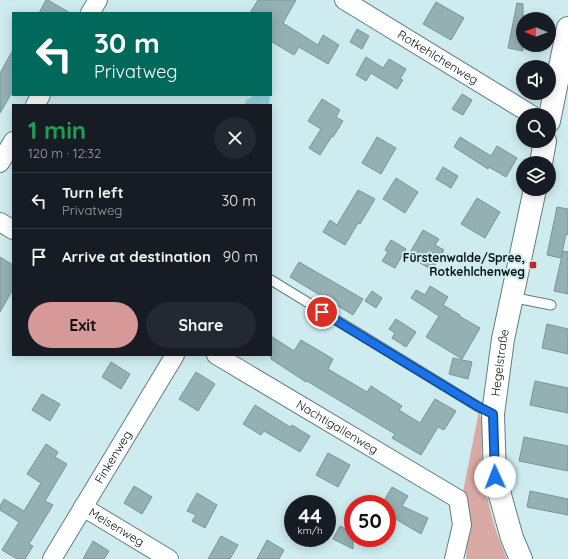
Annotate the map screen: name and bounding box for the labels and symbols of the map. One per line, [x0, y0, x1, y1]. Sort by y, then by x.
north arrow [516, 12, 556, 52]
street label: Rotkehlchenweg [395, 27, 481, 87]
place label: Fürstenwalde/Spree, Rotkehlchenweg [403, 250, 525, 279]
marker: Fürstenwalde/Spree, Rotkehlchenweg [528, 260, 538, 270]
pin [305, 295, 339, 329]
street label: Hegelstraße [487, 327, 512, 397]
street label: Nachtigallenweg [294, 396, 381, 457]
street label: Finkenweg [91, 428, 135, 486]
position arrow [474, 456, 516, 498]
speed limit sign: 50 [344, 495, 396, 547]
street label: Meisenweg [86, 504, 147, 549]

